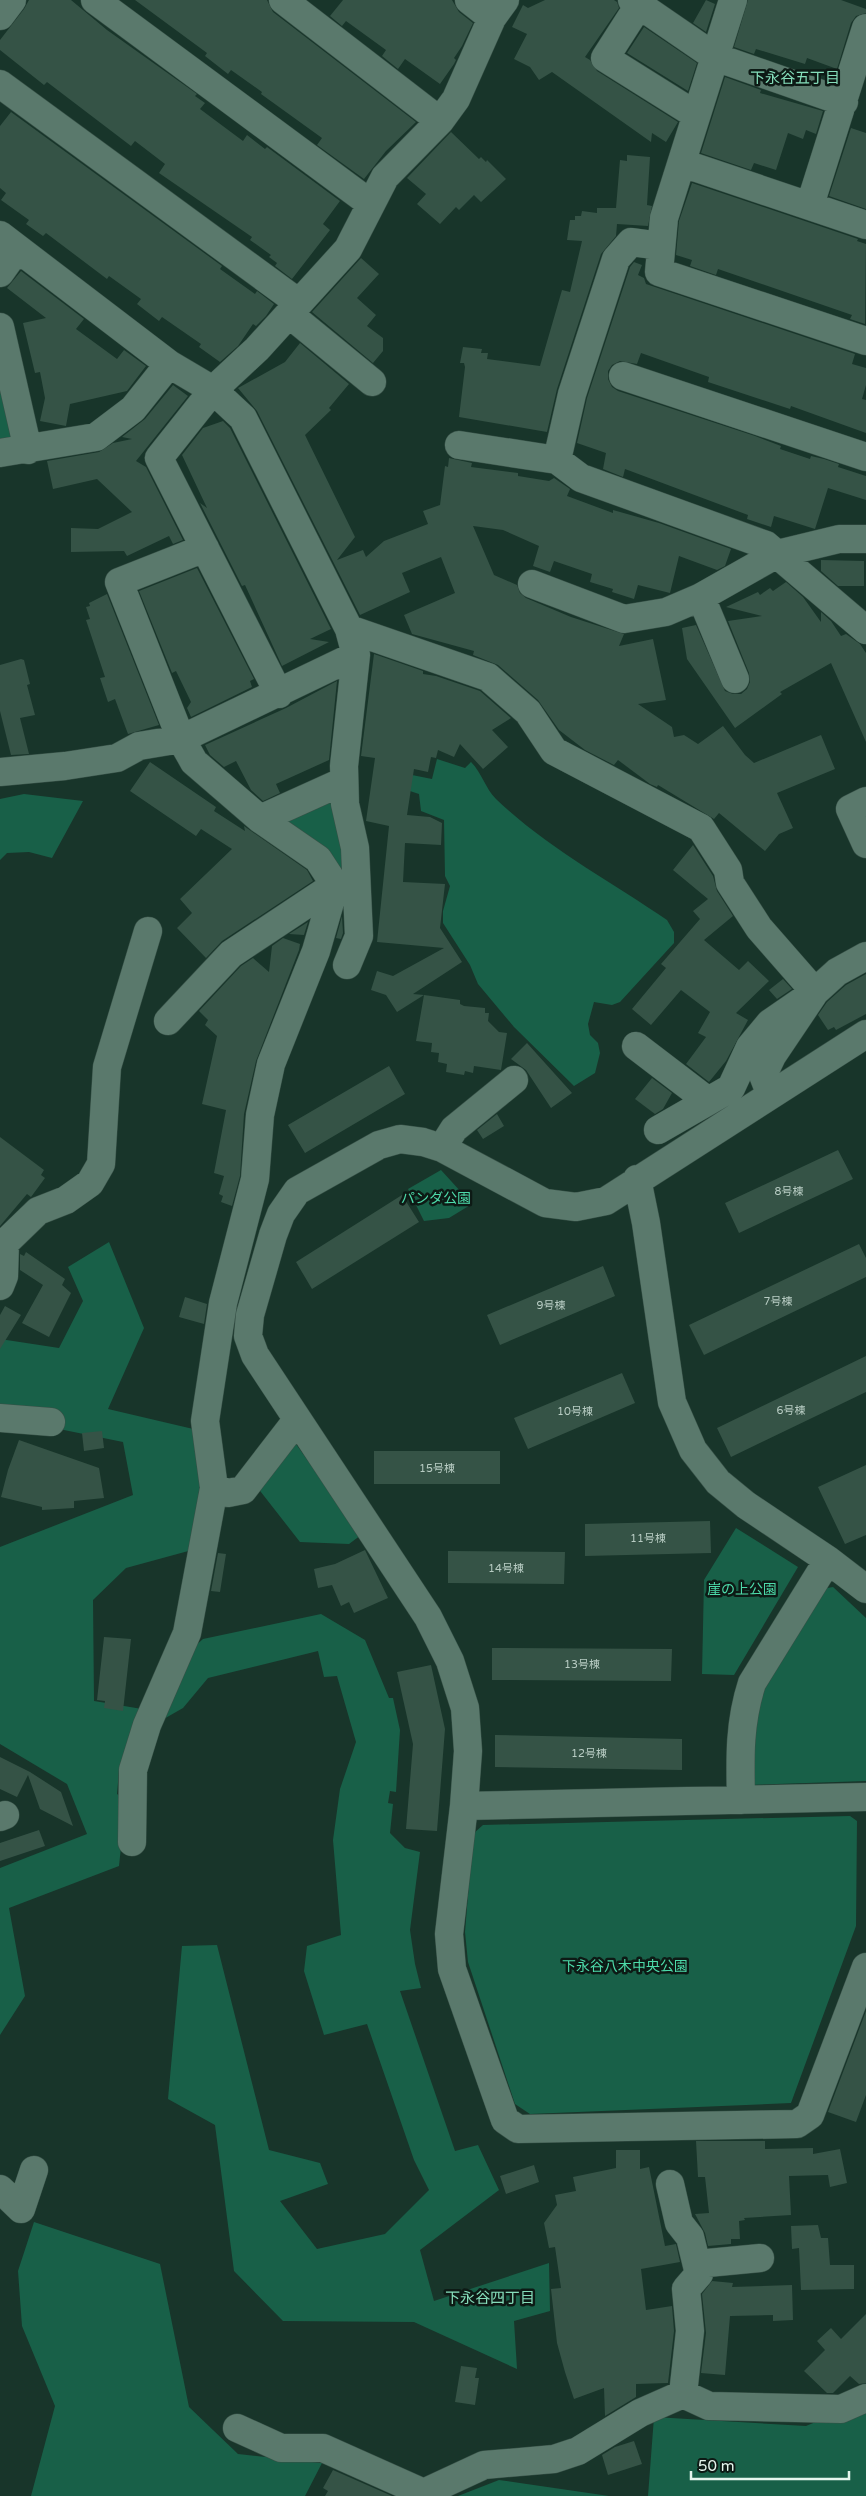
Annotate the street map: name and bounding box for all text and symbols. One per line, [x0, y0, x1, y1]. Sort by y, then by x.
district label: 下永谷五丁目 [750, 69, 840, 87]
house number: 8号棟 [775, 1185, 803, 1198]
park label: パンダ公園 [401, 1190, 471, 1207]
house number: 7号棟 [764, 1295, 792, 1308]
house number: 9号棟 [537, 1299, 565, 1312]
house number: 6号棟 [777, 1404, 805, 1417]
house number: 10号棟 [557, 1405, 593, 1418]
house number: 15号棟 [419, 1462, 455, 1475]
house number: 11号棟 [630, 1532, 666, 1545]
house number: 14号棟 [488, 1562, 524, 1575]
park label: 崖の上公園 [707, 1581, 777, 1598]
house number: 13号棟 [564, 1658, 600, 1671]
house number: 12号棟 [571, 1747, 607, 1760]
park label: 下永谷八木中央公園 [562, 1958, 688, 1975]
district label: 下永谷四丁目 [445, 2289, 535, 2307]
scale bar [691, 2448, 848, 2480]
text: 50 m [698, 2457, 735, 2475]

